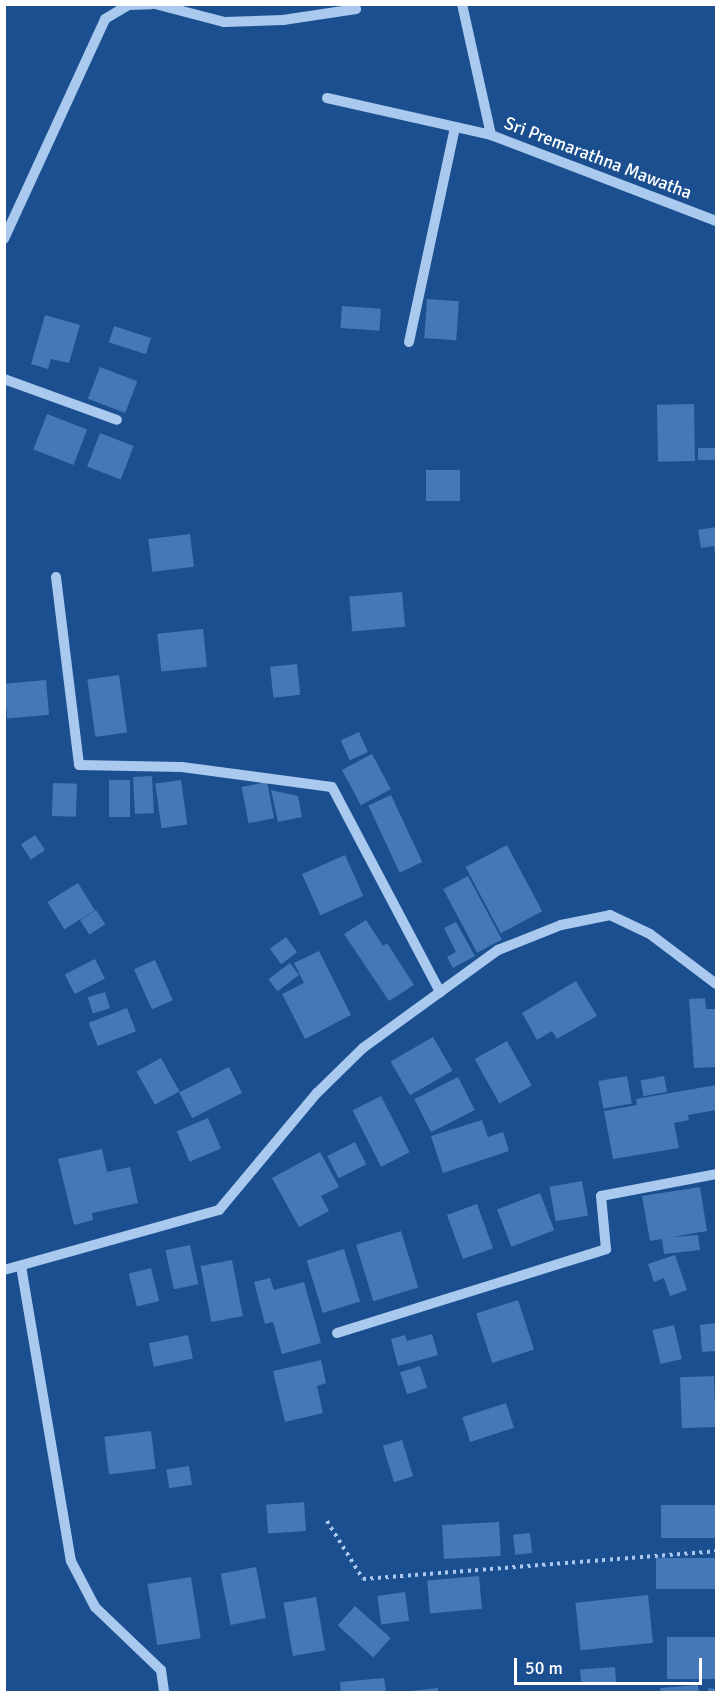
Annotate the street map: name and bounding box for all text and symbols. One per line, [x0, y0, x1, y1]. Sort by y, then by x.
street label: Sri Premarathna Mawatha [501, 112, 695, 204]
scale bar [517, 1646, 704, 1684]
text: 50 m [525, 1657, 563, 1679]

